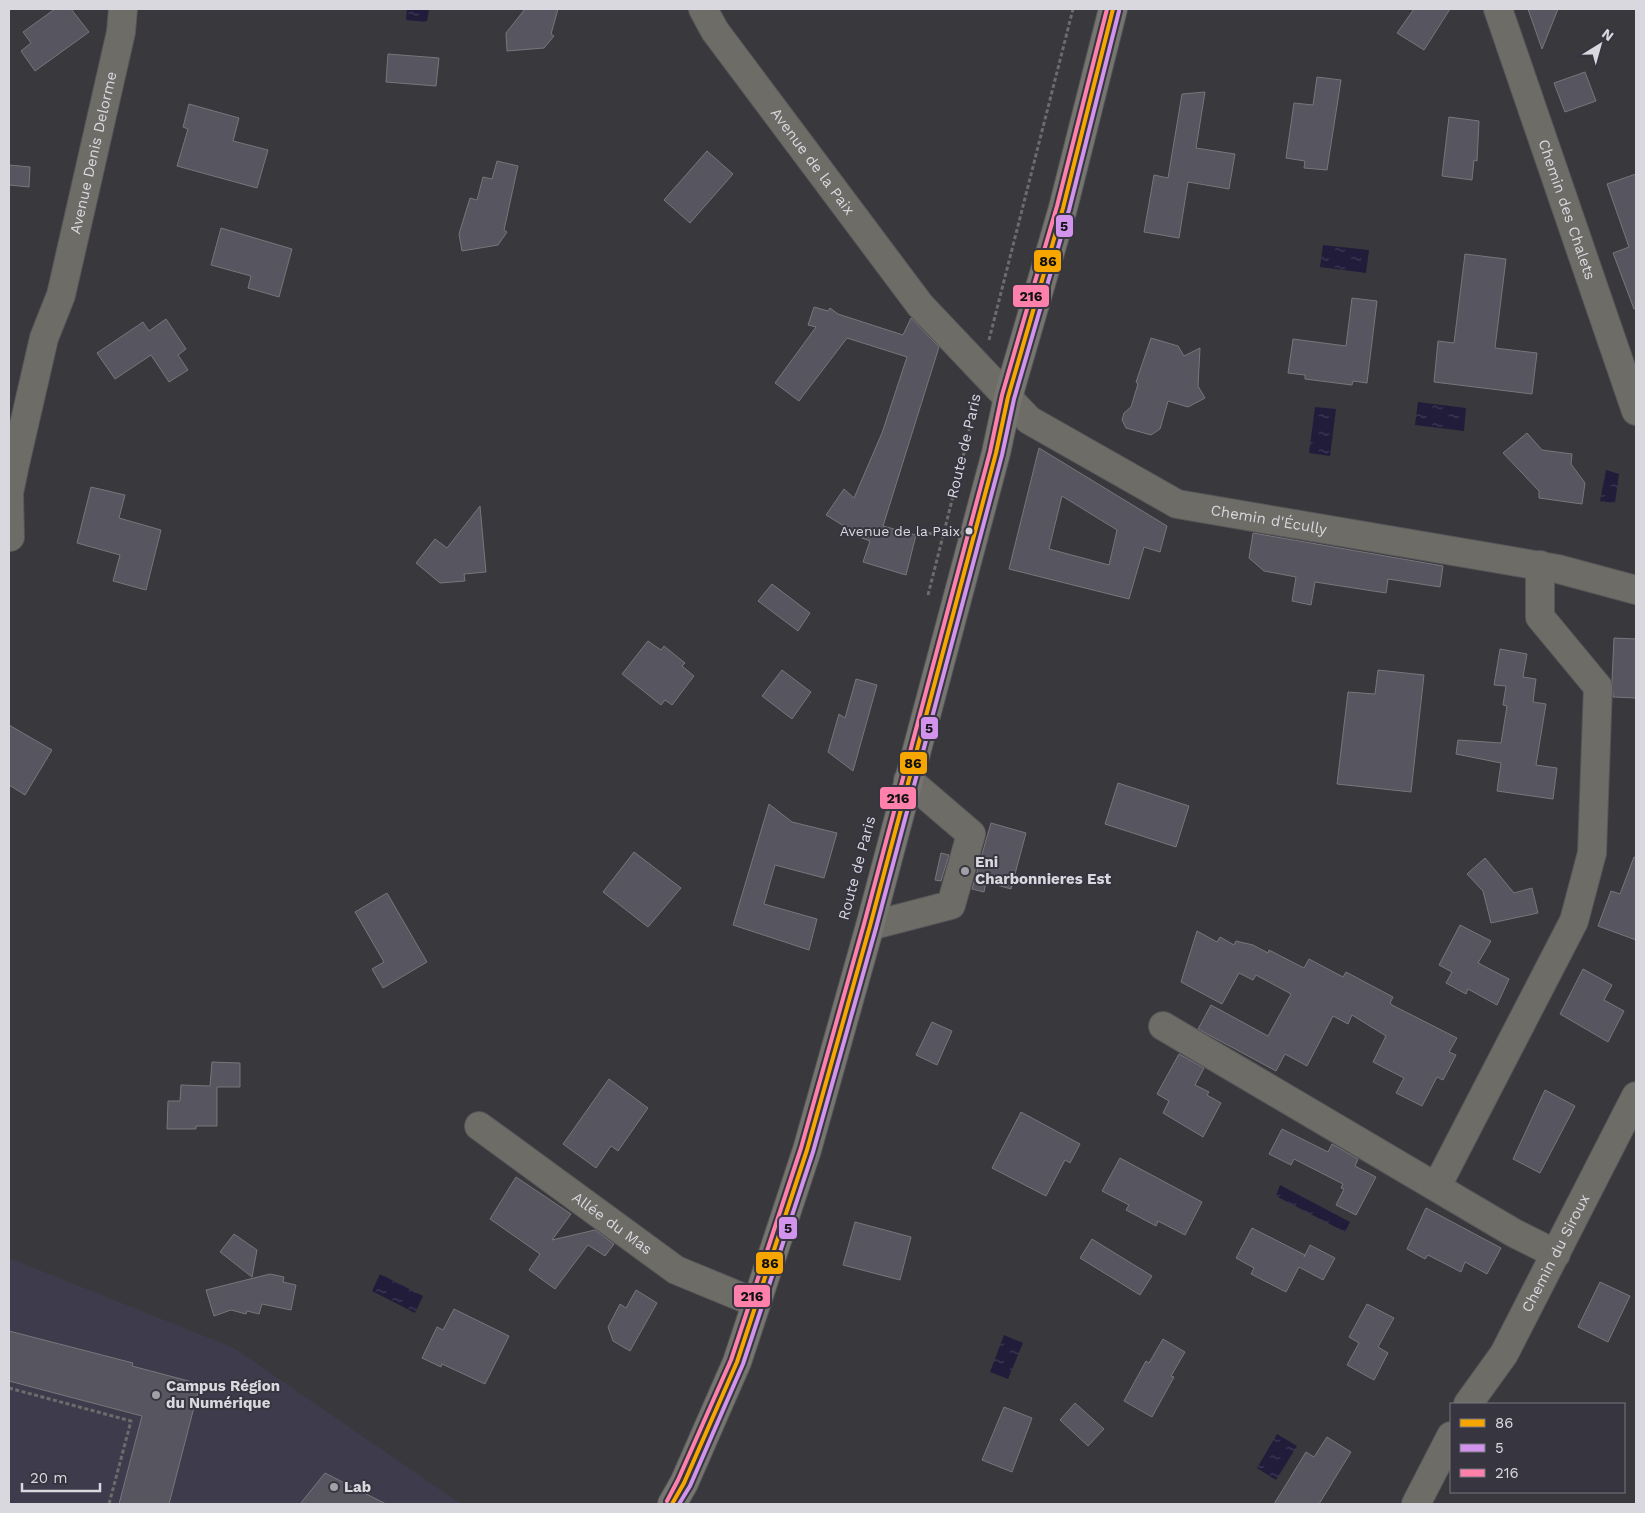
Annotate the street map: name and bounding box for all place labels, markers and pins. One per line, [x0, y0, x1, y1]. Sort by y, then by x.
place label: Avenue de la Paix [840, 523, 960, 539]
marker: Avenue de la Paix [964, 526, 974, 536]
place label: Eni Charbonnieres Est [975, 853, 1111, 888]
marker: Eni Charbonnieres Est [959, 865, 971, 877]
place label: Campus Région du Numérique [166, 1377, 280, 1412]
marker: Campus Région du Numérique [150, 1389, 162, 1401]
place label: Lab [344, 1478, 371, 1496]
marker: Lab [328, 1481, 340, 1493]

